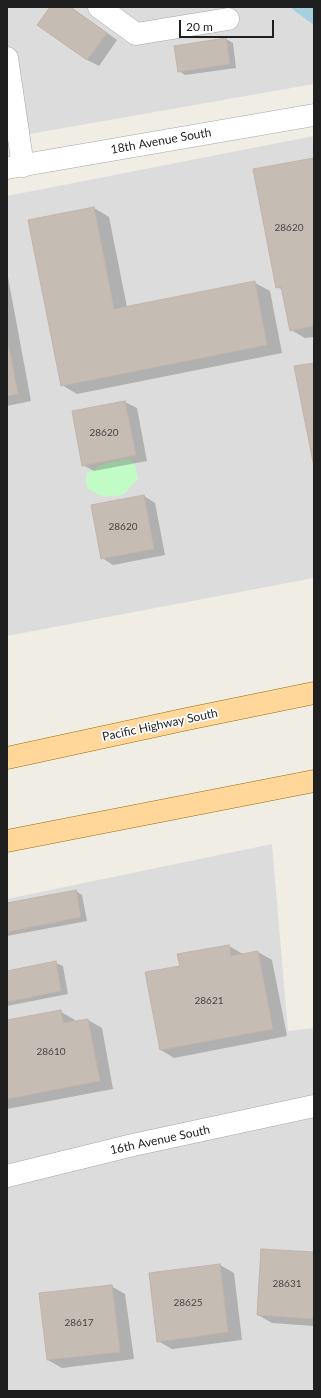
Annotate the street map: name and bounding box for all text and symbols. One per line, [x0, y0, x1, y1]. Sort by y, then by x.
scale bar [181, 12, 276, 38]
text: 20 m [186, 19, 213, 34]
street label: 18th Avenue South [110, 125, 212, 157]
house number: 28620 [275, 222, 303, 234]
house number: 28620 [90, 427, 118, 439]
house number: 28620 [109, 521, 137, 533]
street label: Pacific Highway South [101, 706, 219, 744]
house number: 28621 [195, 995, 223, 1007]
house number: 28610 [37, 1046, 65, 1058]
street label: 16th Avenue South [109, 1122, 211, 1158]
house number: 28631 [273, 1278, 301, 1290]
house number: 28625 [174, 1297, 202, 1309]
house number: 28617 [65, 1317, 93, 1329]

